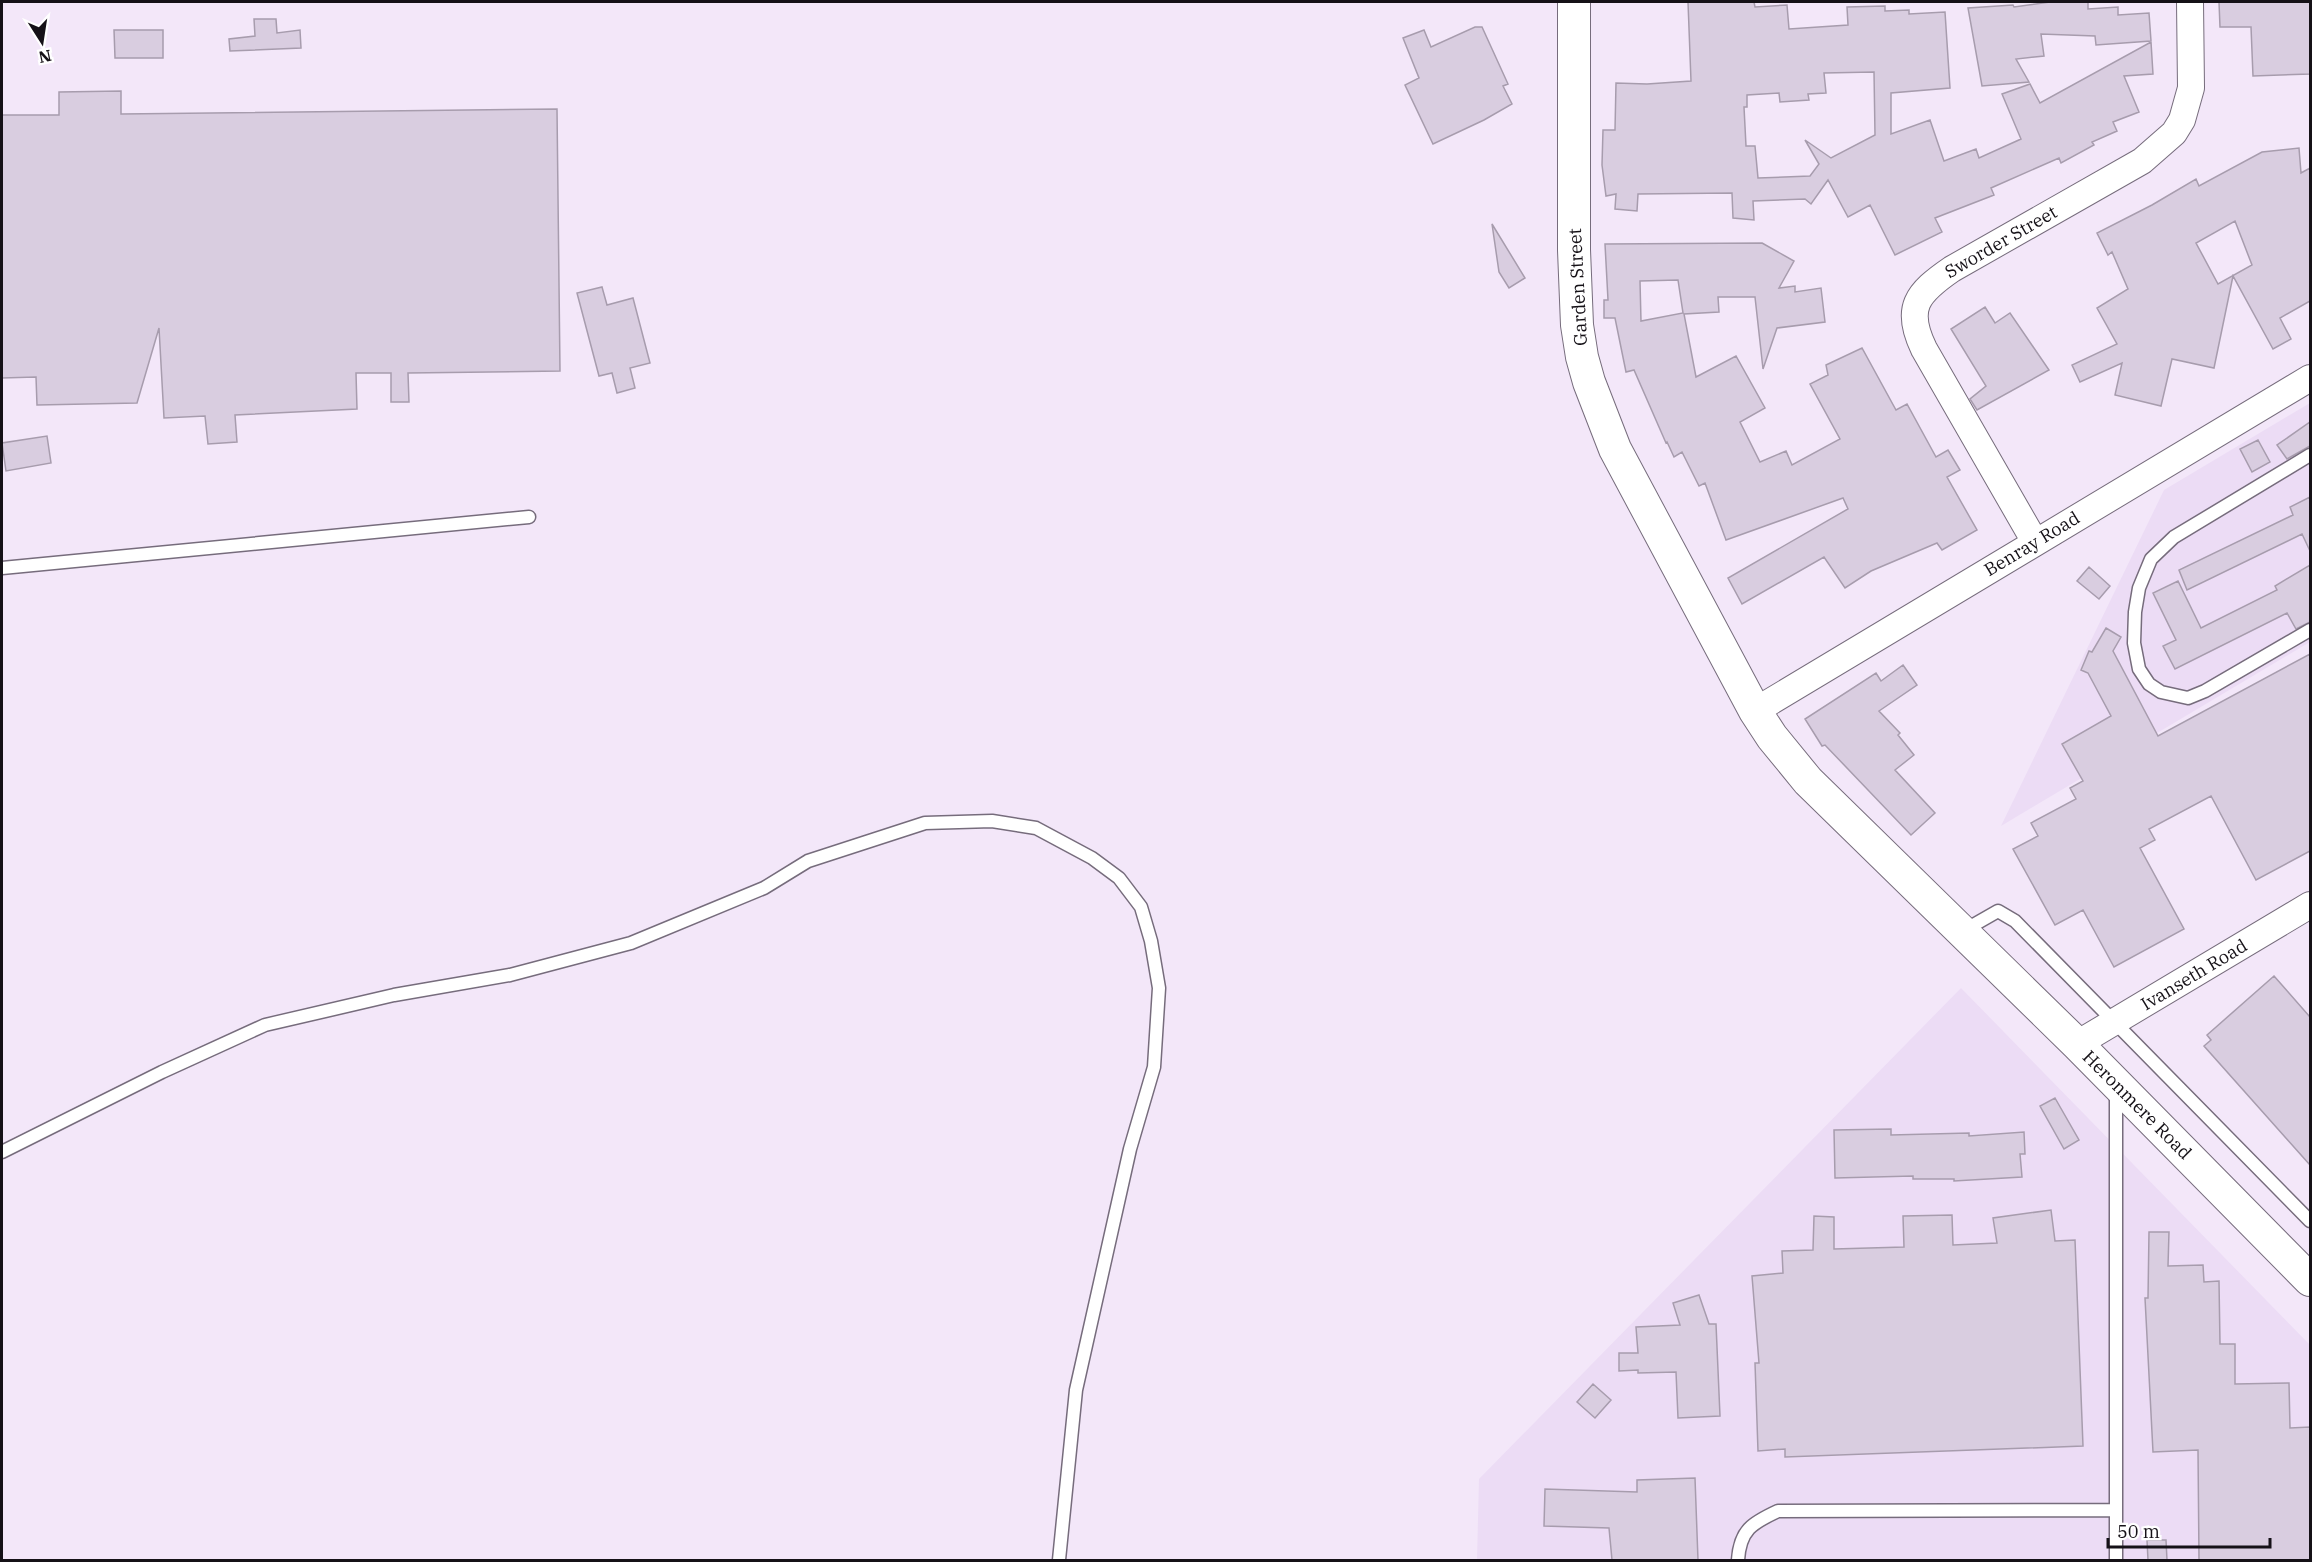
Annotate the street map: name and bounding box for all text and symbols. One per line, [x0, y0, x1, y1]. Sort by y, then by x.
north arrow [12, 12, 72, 72]
text: N [37, 46, 53, 68]
street label: Sworder Street [1940, 200, 2061, 283]
street label: Garden Street [1563, 228, 1592, 346]
street label: Benray Road [1980, 506, 2084, 581]
street label: Ivanseth Road [2136, 934, 2251, 1015]
street label: Heronmere Road [2078, 1045, 2197, 1164]
scale bar [2108, 1511, 2270, 1549]
text: 50 m [2117, 1520, 2160, 1543]

